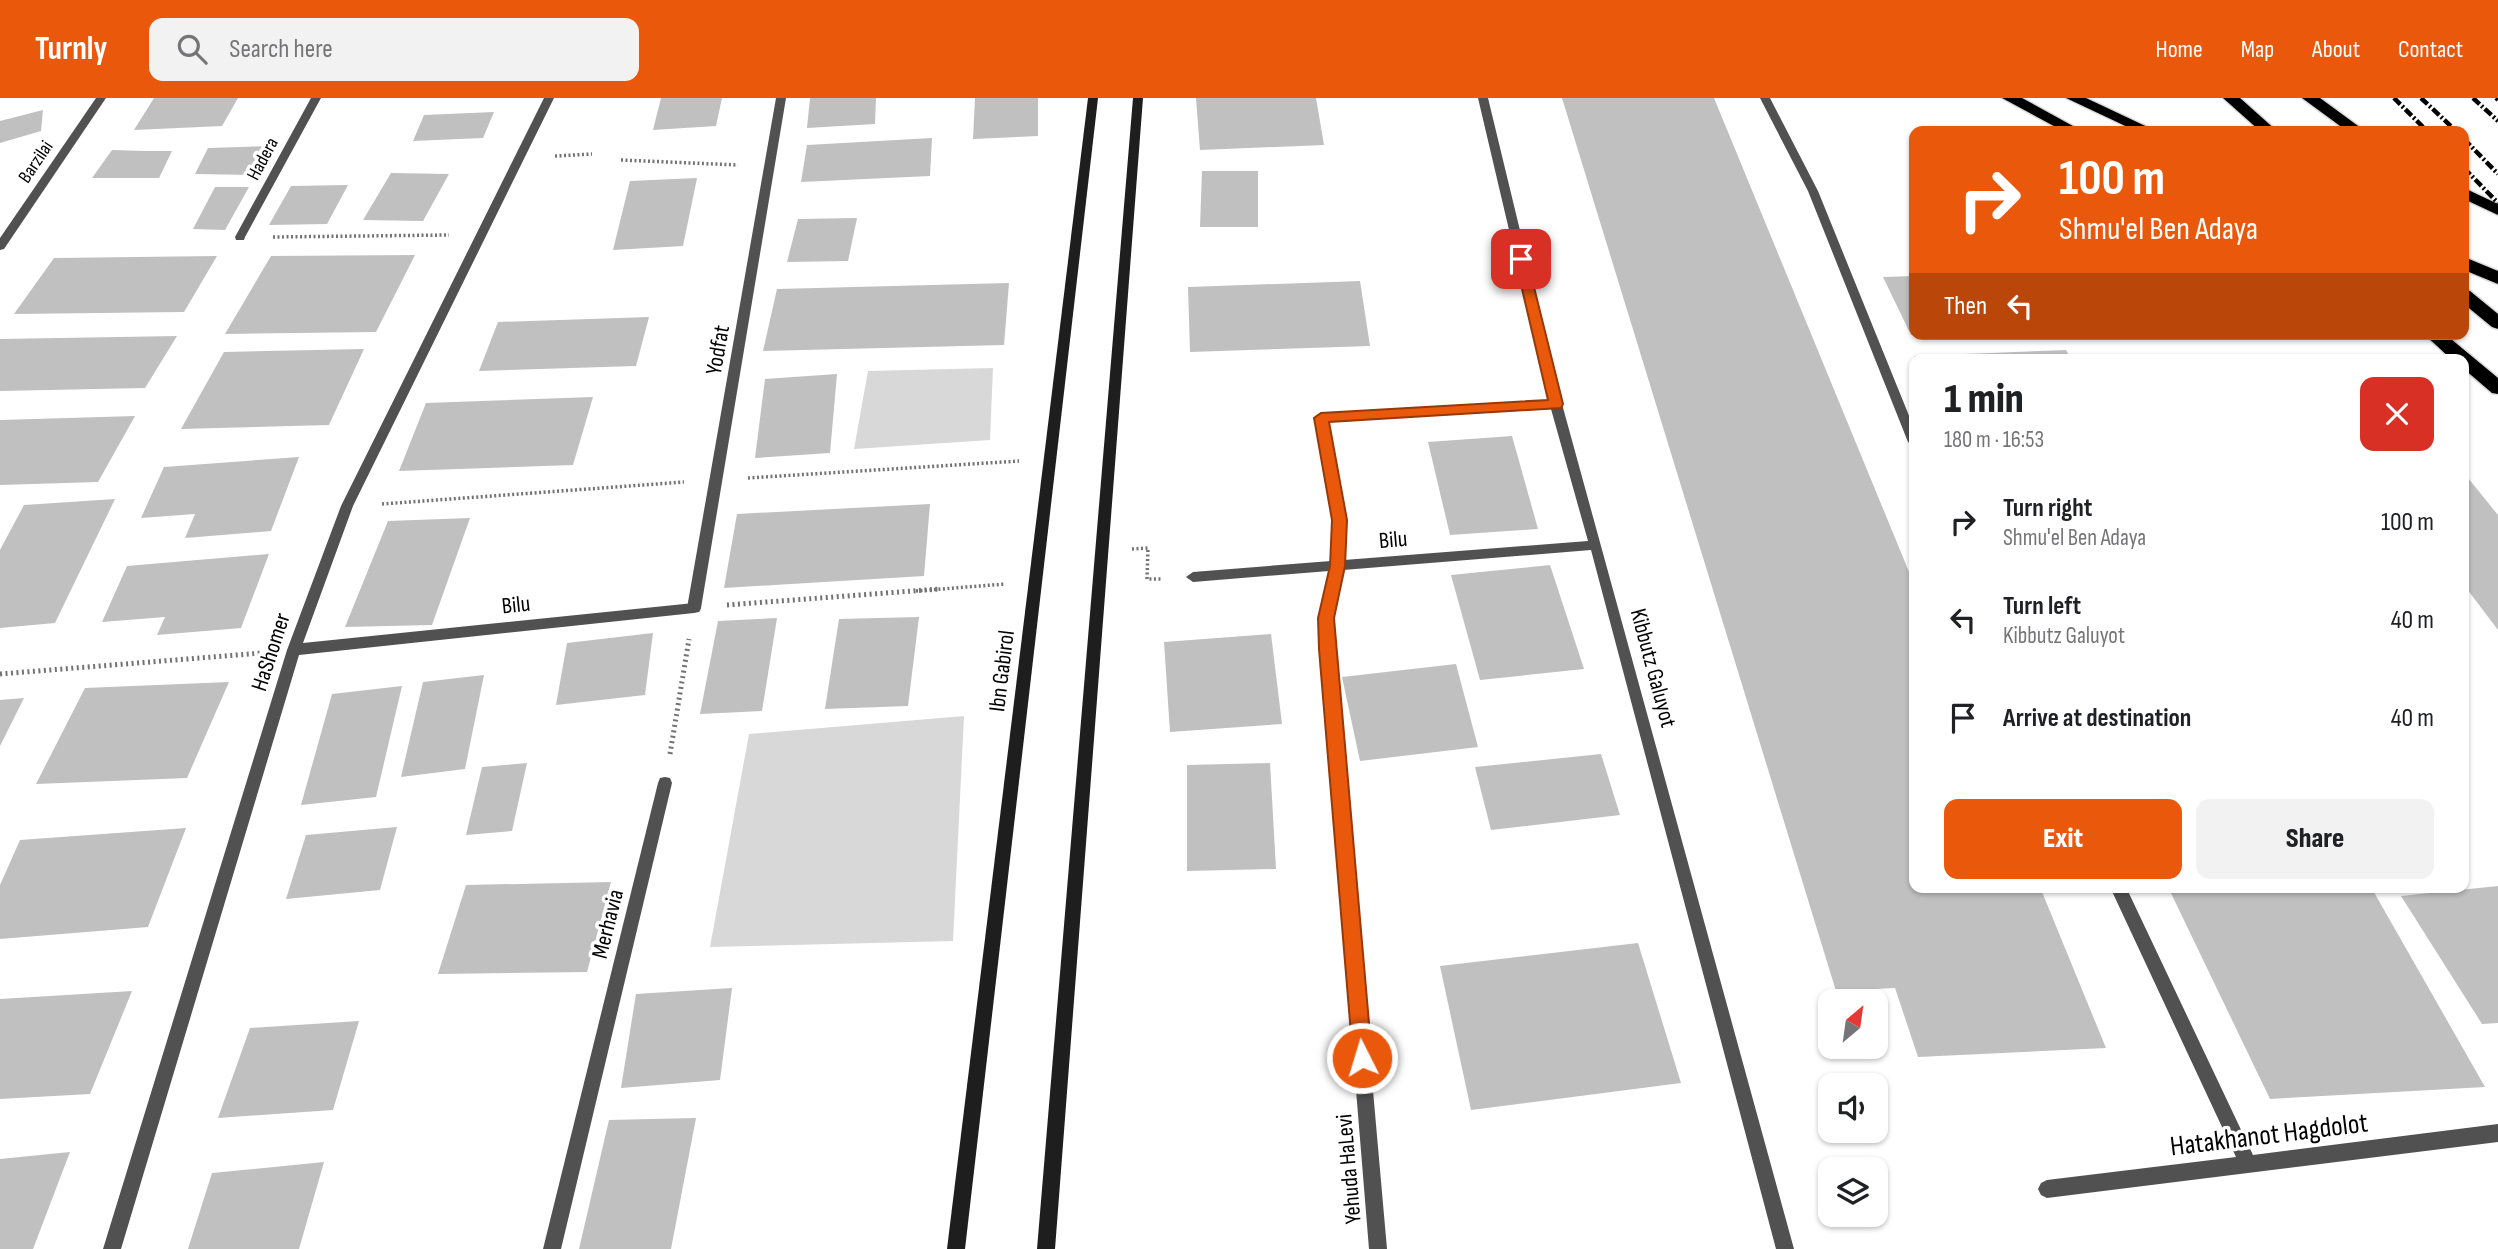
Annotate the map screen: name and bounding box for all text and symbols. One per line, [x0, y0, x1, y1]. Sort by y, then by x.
search box [149, 18, 639, 81]
text: Turnly [35, 29, 107, 69]
icon: search [173, 30, 211, 68]
text: Search here [229, 34, 333, 65]
text: Home [2155, 35, 2203, 64]
text: Map [2241, 35, 2274, 64]
text: About [2312, 35, 2360, 64]
text: Contact [2398, 35, 2463, 64]
street label: Hadera [242, 134, 284, 184]
street label: Barzilai [14, 136, 58, 188]
text: 100 m [2059, 150, 2165, 209]
icon: right [1944, 154, 2035, 245]
text: Shmu'el Ben Adaya [2059, 210, 2258, 249]
pin [1491, 229, 1551, 289]
icon: arrive [1502, 240, 1540, 278]
icon: left [2001, 287, 2039, 325]
text: Then [1944, 291, 1987, 322]
street label: Yodfat [700, 323, 736, 377]
text: 1 min [1944, 374, 2024, 425]
button: close [2360, 377, 2434, 451]
text: 180 m · 16:53 [1944, 426, 2044, 454]
text: Turn right [2003, 493, 2092, 524]
icon: right [1944, 503, 1982, 541]
text: 100 m [2381, 507, 2434, 538]
text: Shmu'el Ben Adaya [2003, 524, 2146, 552]
street label: Bilu [1378, 525, 1408, 555]
street label: Bilu [500, 590, 532, 620]
text: Turn left [2003, 591, 2081, 622]
icon: left [1944, 601, 1982, 639]
text: 40 m [2391, 605, 2434, 636]
street label: Kibbutz Galuyot [1624, 606, 1682, 730]
street label: HaShomer [245, 609, 297, 695]
text: Kibbutz Galuyot [2003, 622, 2125, 650]
street label: Ibn Gabirol [983, 629, 1021, 713]
icon: arrive [1944, 699, 1982, 737]
text: Arrive at destination [2003, 703, 2191, 734]
text: 40 m [2391, 703, 2434, 734]
button: Exit [1944, 799, 2182, 879]
button: Share [2196, 799, 2434, 879]
street label: Merhavia [586, 887, 630, 961]
north arrow [1818, 989, 1888, 1059]
map controls [1818, 989, 1888, 1227]
position arrow [1325, 1021, 1399, 1095]
button: sound [1818, 1073, 1888, 1143]
street label: Hatakhanot Hagdolot [2168, 1106, 2370, 1164]
street label: Yehuda HaLevi [1330, 1113, 1368, 1225]
button: layers [1818, 1157, 1888, 1227]

